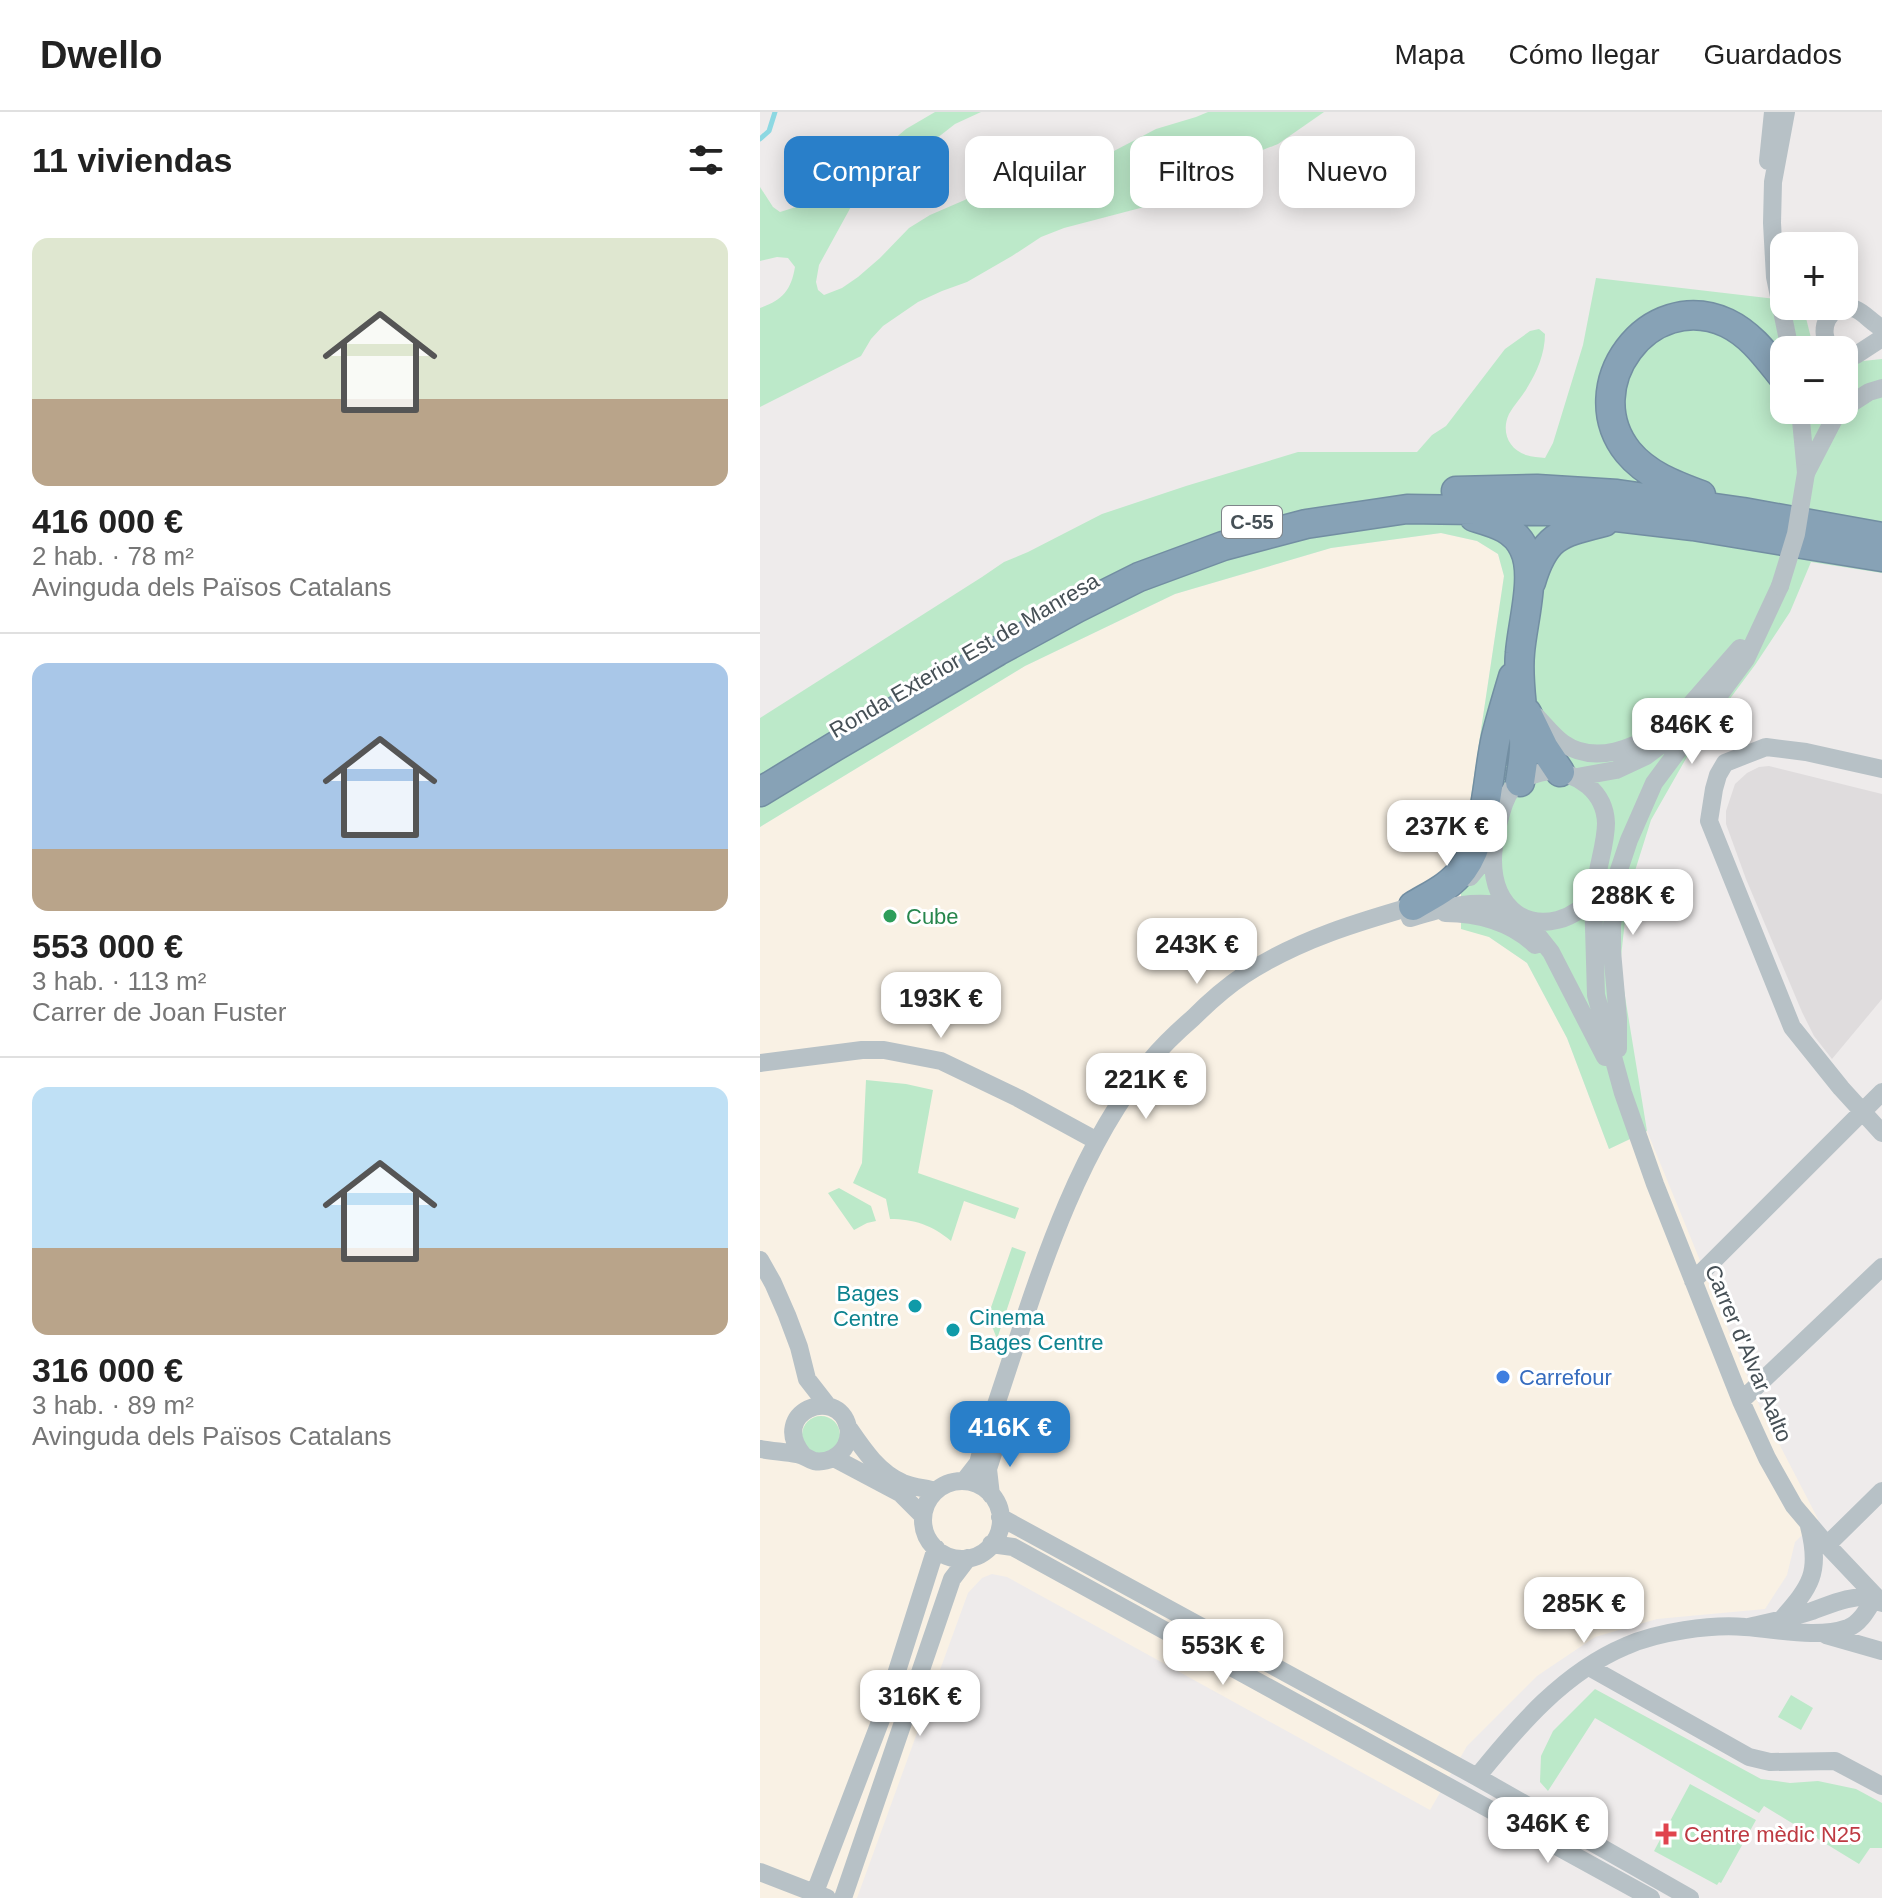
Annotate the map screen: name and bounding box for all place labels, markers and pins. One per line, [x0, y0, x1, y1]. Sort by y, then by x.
pin: 846K € [1627, 698, 1757, 766]
pin: 237K € [1382, 800, 1512, 868]
pin: 288K € [1568, 869, 1698, 937]
place label: Cube [906, 904, 959, 929]
marker: Cube [881, 907, 899, 925]
pin: 243K € [1132, 918, 1262, 986]
pin: 193K € [876, 972, 1006, 1040]
pin: 221K € [1081, 1053, 1211, 1121]
place label: Bages Centre [833, 1281, 899, 1331]
marker: Bages Centre [906, 1297, 924, 1315]
place label: Cinema Bages Centre [969, 1305, 1104, 1355]
marker: Cinema Bages Centre [944, 1321, 962, 1339]
place label: Carrefour [1519, 1365, 1612, 1390]
marker: Carrefour [1494, 1368, 1512, 1386]
pin: 416K € [945, 1401, 1075, 1469]
pin: 285K € [1519, 1577, 1649, 1645]
pin: 553K € [1158, 1619, 1288, 1687]
pin: 316K € [855, 1670, 985, 1738]
pin: 346K € [1483, 1797, 1613, 1865]
place label: Centre mèdic N25 [1684, 1822, 1861, 1847]
marker: Centre mèdic N25 [1655, 1823, 1677, 1845]

